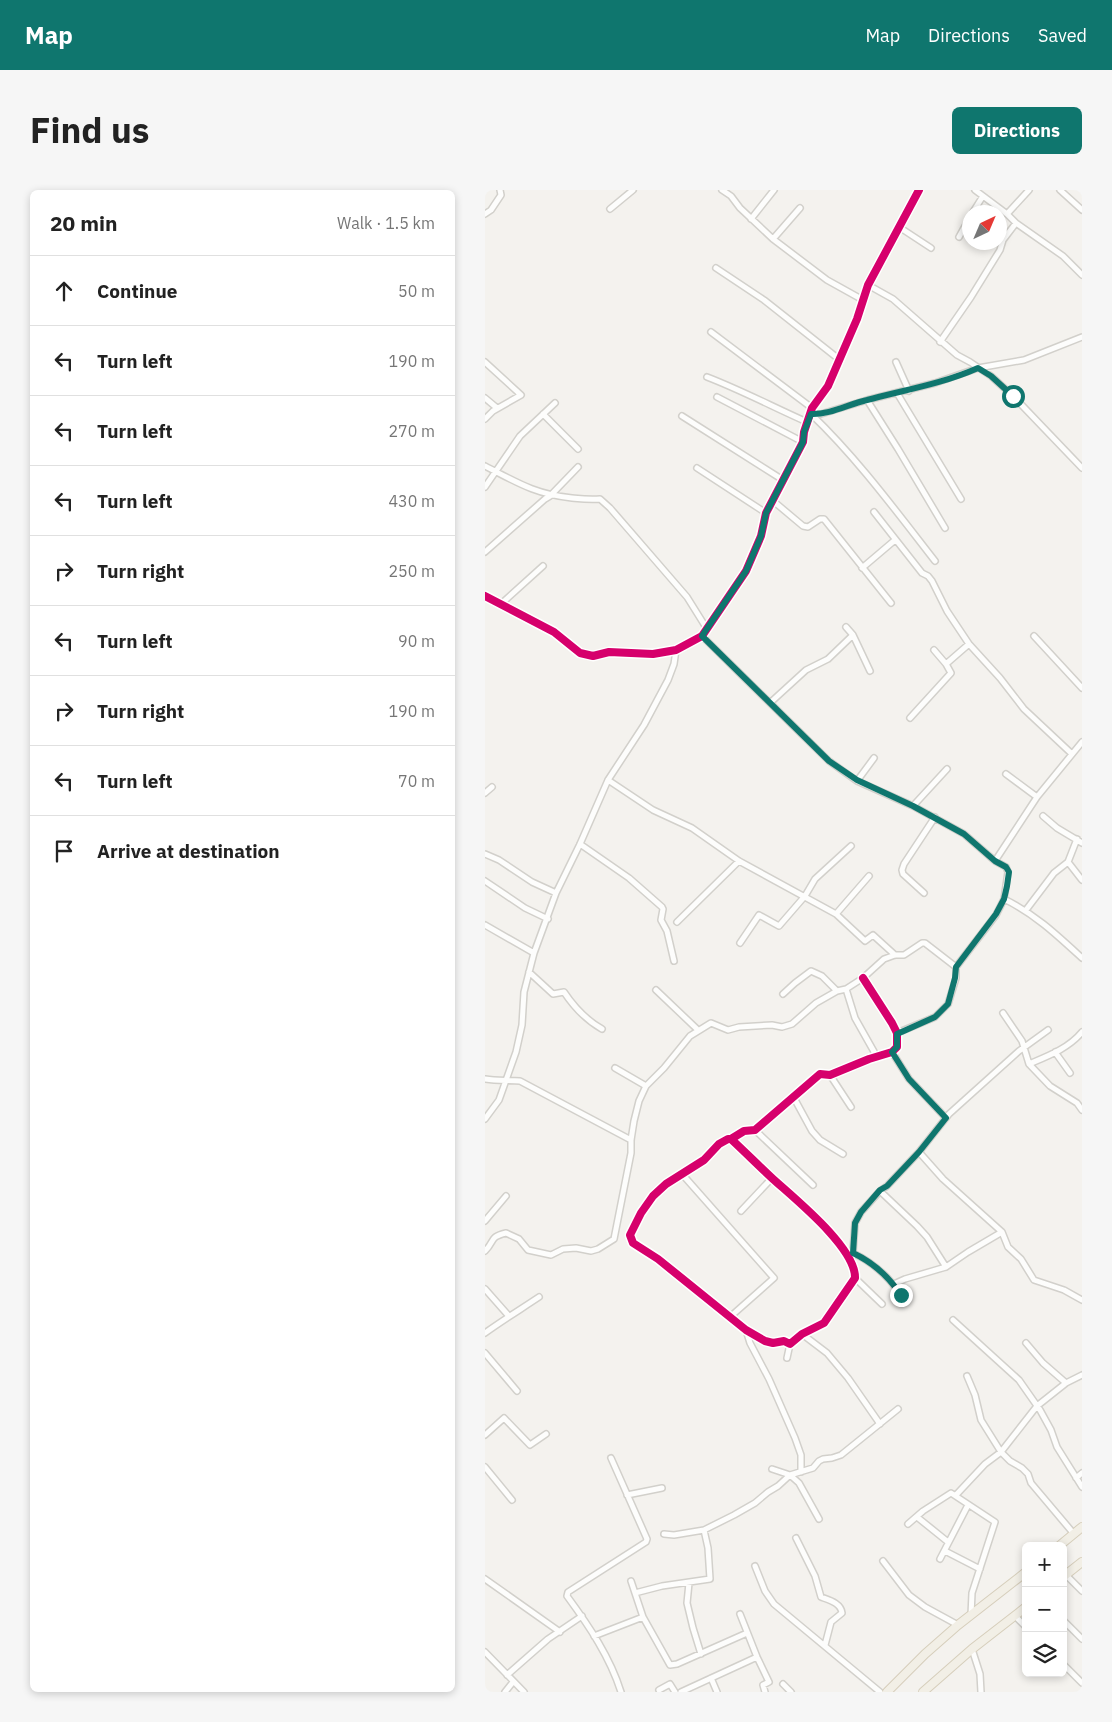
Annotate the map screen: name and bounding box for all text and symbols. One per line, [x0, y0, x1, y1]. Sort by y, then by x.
text: Map [25, 19, 73, 51]
text: Map [865, 24, 900, 47]
text: Directions [928, 24, 1010, 47]
text: Saved [1038, 24, 1087, 47]
text: Find us [30, 107, 149, 153]
button: Directions [952, 107, 1082, 154]
north arrow [962, 205, 1007, 250]
text: 20 min [50, 209, 117, 237]
text: Walk · 1.5 km [337, 213, 435, 233]
icon: ahead [50, 277, 78, 305]
text: Continue [97, 279, 177, 303]
text: 50 m [398, 281, 435, 301]
icon: left [50, 347, 78, 375]
text: Turn left [97, 349, 173, 373]
text: 190 m [388, 351, 435, 371]
route start [1002, 385, 1025, 408]
icon: left [50, 417, 78, 445]
text: Turn left [97, 419, 173, 443]
text: 270 m [388, 421, 435, 441]
icon: left [50, 487, 78, 515]
text: Turn left [97, 489, 173, 513]
text: 430 m [388, 491, 435, 511]
icon: right [50, 557, 78, 585]
text: Turn right [97, 559, 184, 583]
text: 250 m [388, 561, 435, 581]
icon: left [50, 627, 78, 655]
text: Turn left [97, 629, 173, 653]
text: 90 m [398, 631, 435, 651]
icon: right [50, 697, 78, 725]
text: Turn right [97, 699, 184, 723]
text: 190 m [388, 701, 435, 721]
icon: left [50, 767, 78, 795]
text: Turn left [97, 769, 173, 793]
text: 70 m [398, 771, 435, 791]
icon: arrive [50, 837, 78, 865]
text: Arrive at destination [97, 839, 280, 863]
route end [890, 1284, 913, 1307]
map controls [1022, 1542, 1067, 1677]
button: + [1022, 1542, 1067, 1587]
button: − [1022, 1587, 1067, 1632]
button: layers [1022, 1632, 1067, 1677]

